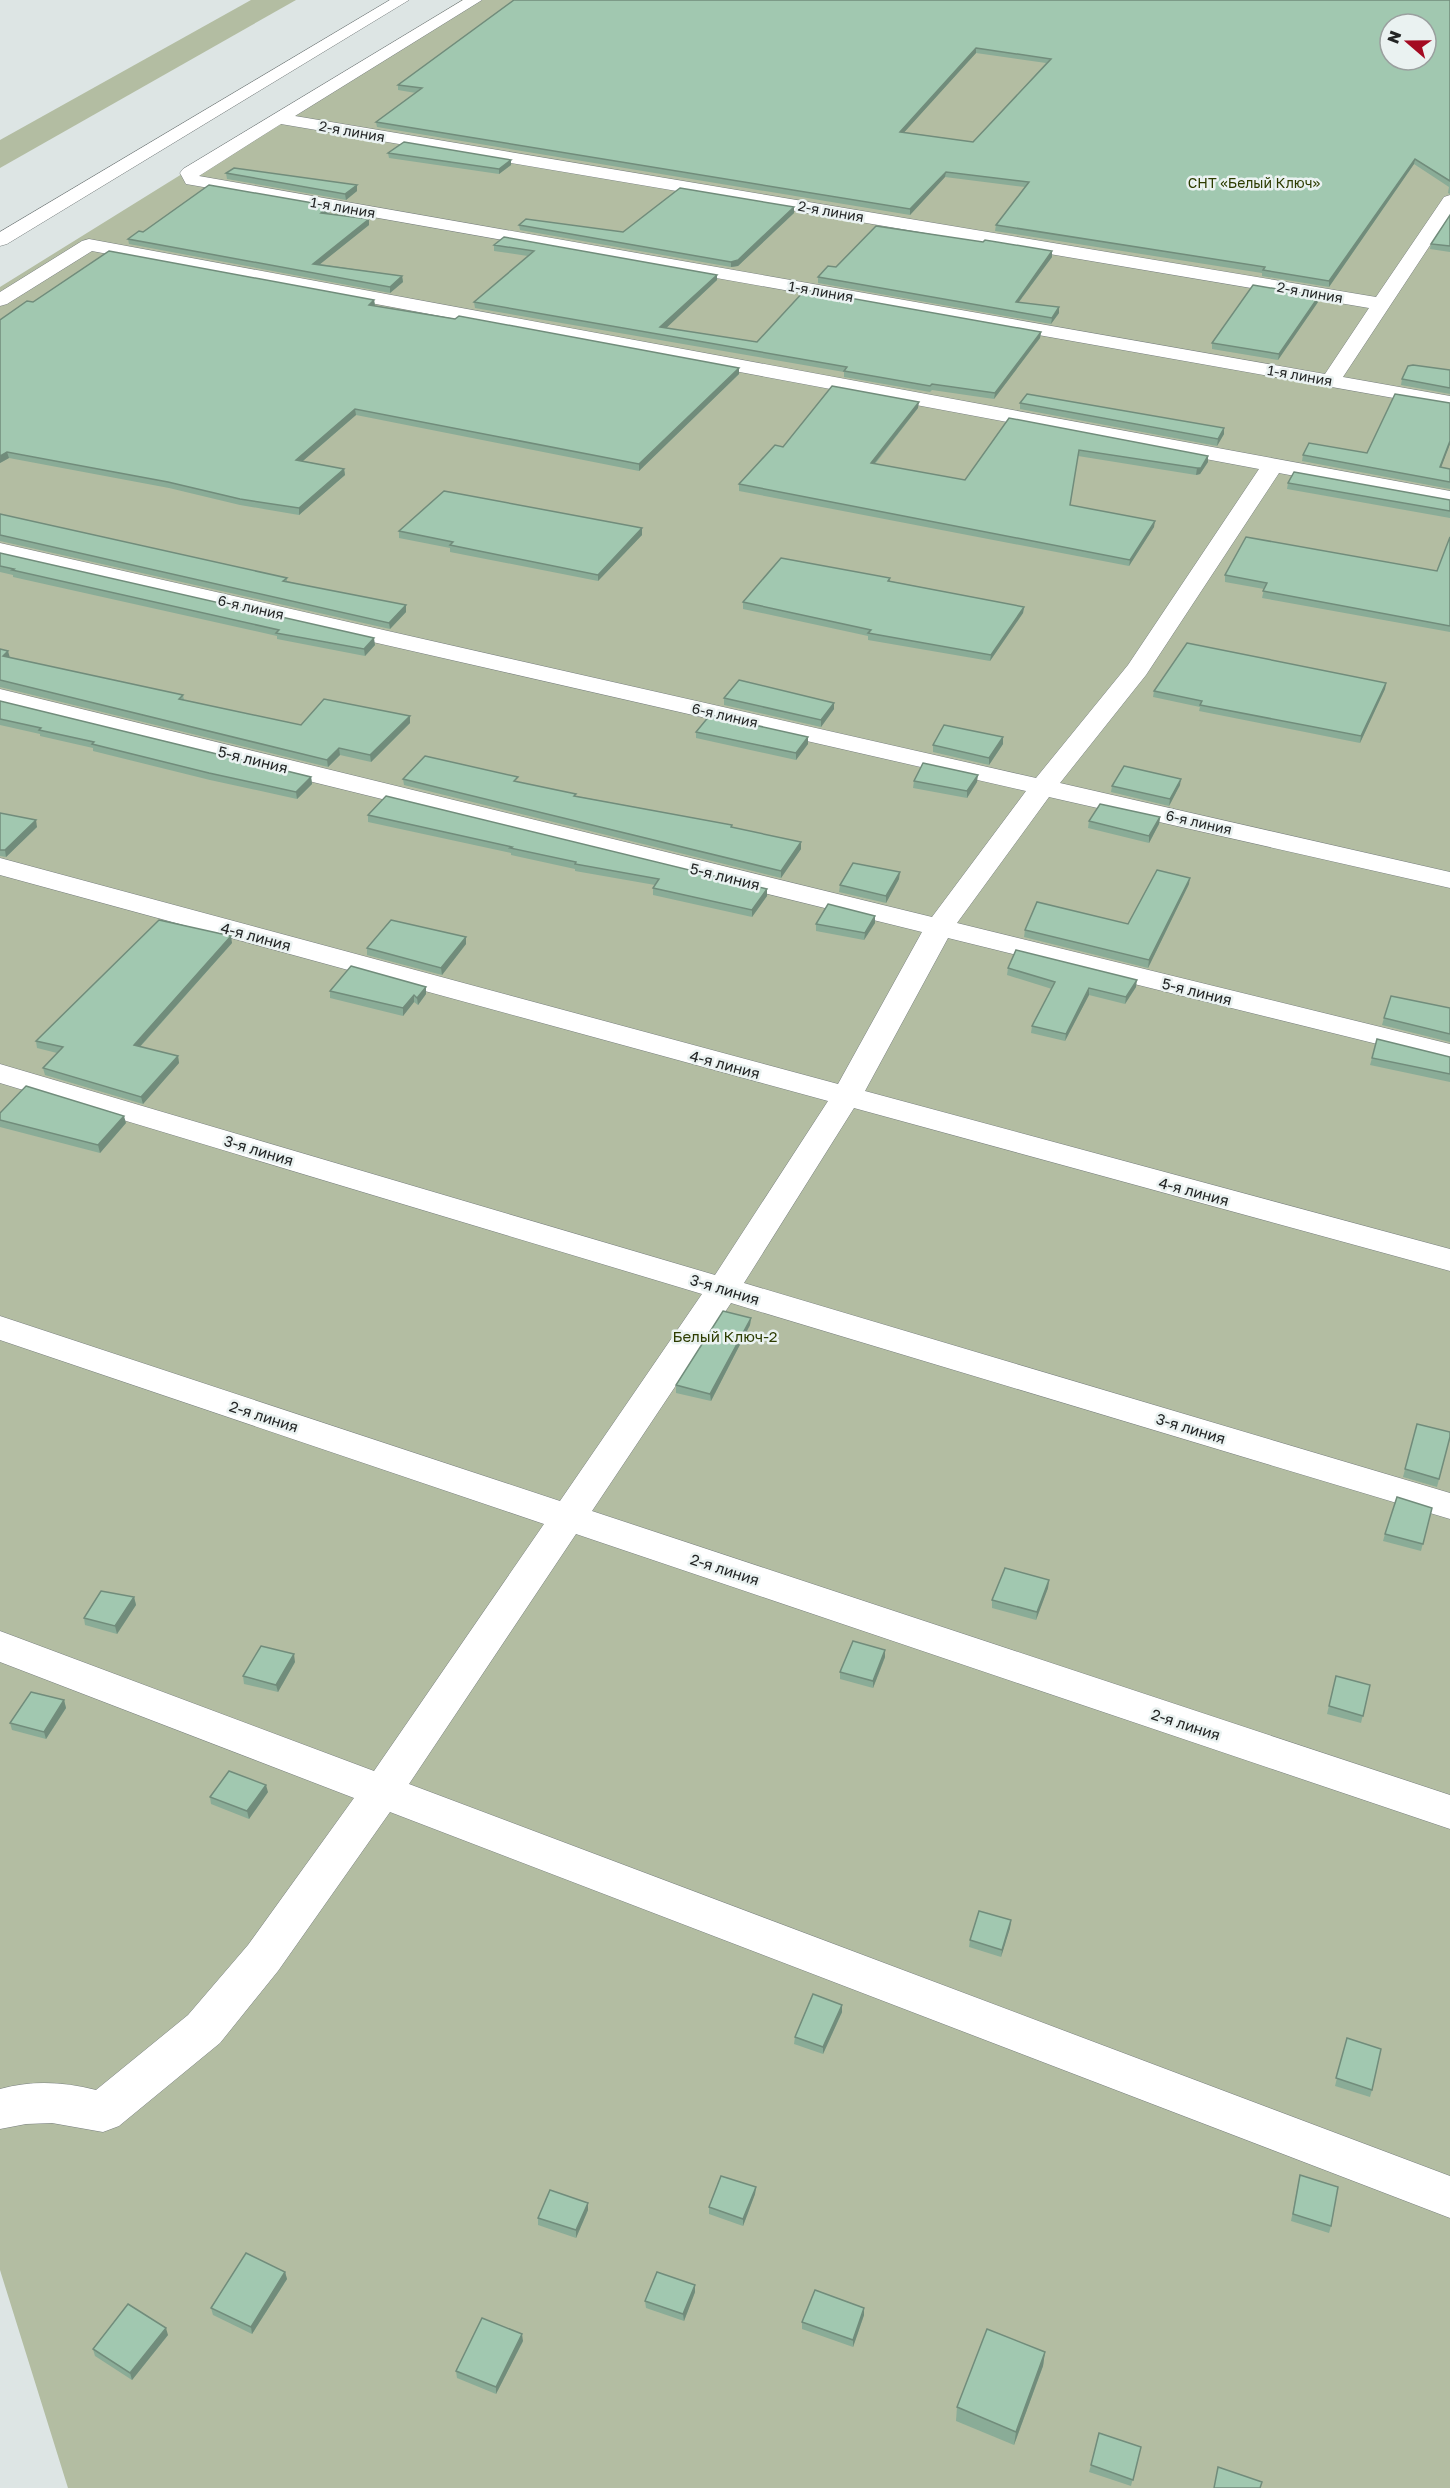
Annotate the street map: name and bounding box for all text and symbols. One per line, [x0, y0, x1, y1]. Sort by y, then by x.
north arrow [1378, 12, 1438, 72]
text: N [1382, 28, 1405, 46]
street label: 2-я линия [318, 117, 386, 145]
park label: СНТ «Белый Ключ» [1188, 174, 1320, 191]
street label: 1-я линия [309, 193, 377, 221]
street label: 2-я линия [797, 197, 865, 225]
street label: 1-я линия [787, 277, 855, 305]
street label: 2-я линия [1276, 278, 1344, 306]
street label: 1-я линия [1266, 361, 1334, 389]
street label: 6-я линия [216, 591, 286, 623]
street label: 6-я линия [690, 699, 760, 731]
street label: 5-я линия [216, 742, 290, 776]
street label: 6-я линия [1164, 806, 1234, 838]
street label: 5-я линия [688, 859, 762, 893]
street label: 4-я линия [219, 918, 293, 954]
street label: 5-я линия [1160, 974, 1234, 1008]
street label: 4-я линия [688, 1046, 762, 1082]
street label: 3-я линия [222, 1131, 296, 1169]
street label: 4-я линия [1157, 1173, 1231, 1209]
street label: 3-я линия [688, 1270, 762, 1308]
park label: Белый Ключ-2 [672, 1327, 778, 1345]
street label: 2-я линия [227, 1396, 301, 1436]
street label: 3-я линия [1154, 1409, 1228, 1447]
street label: 2-я линия [688, 1549, 762, 1589]
street label: 2-я линия [1149, 1704, 1223, 1744]

